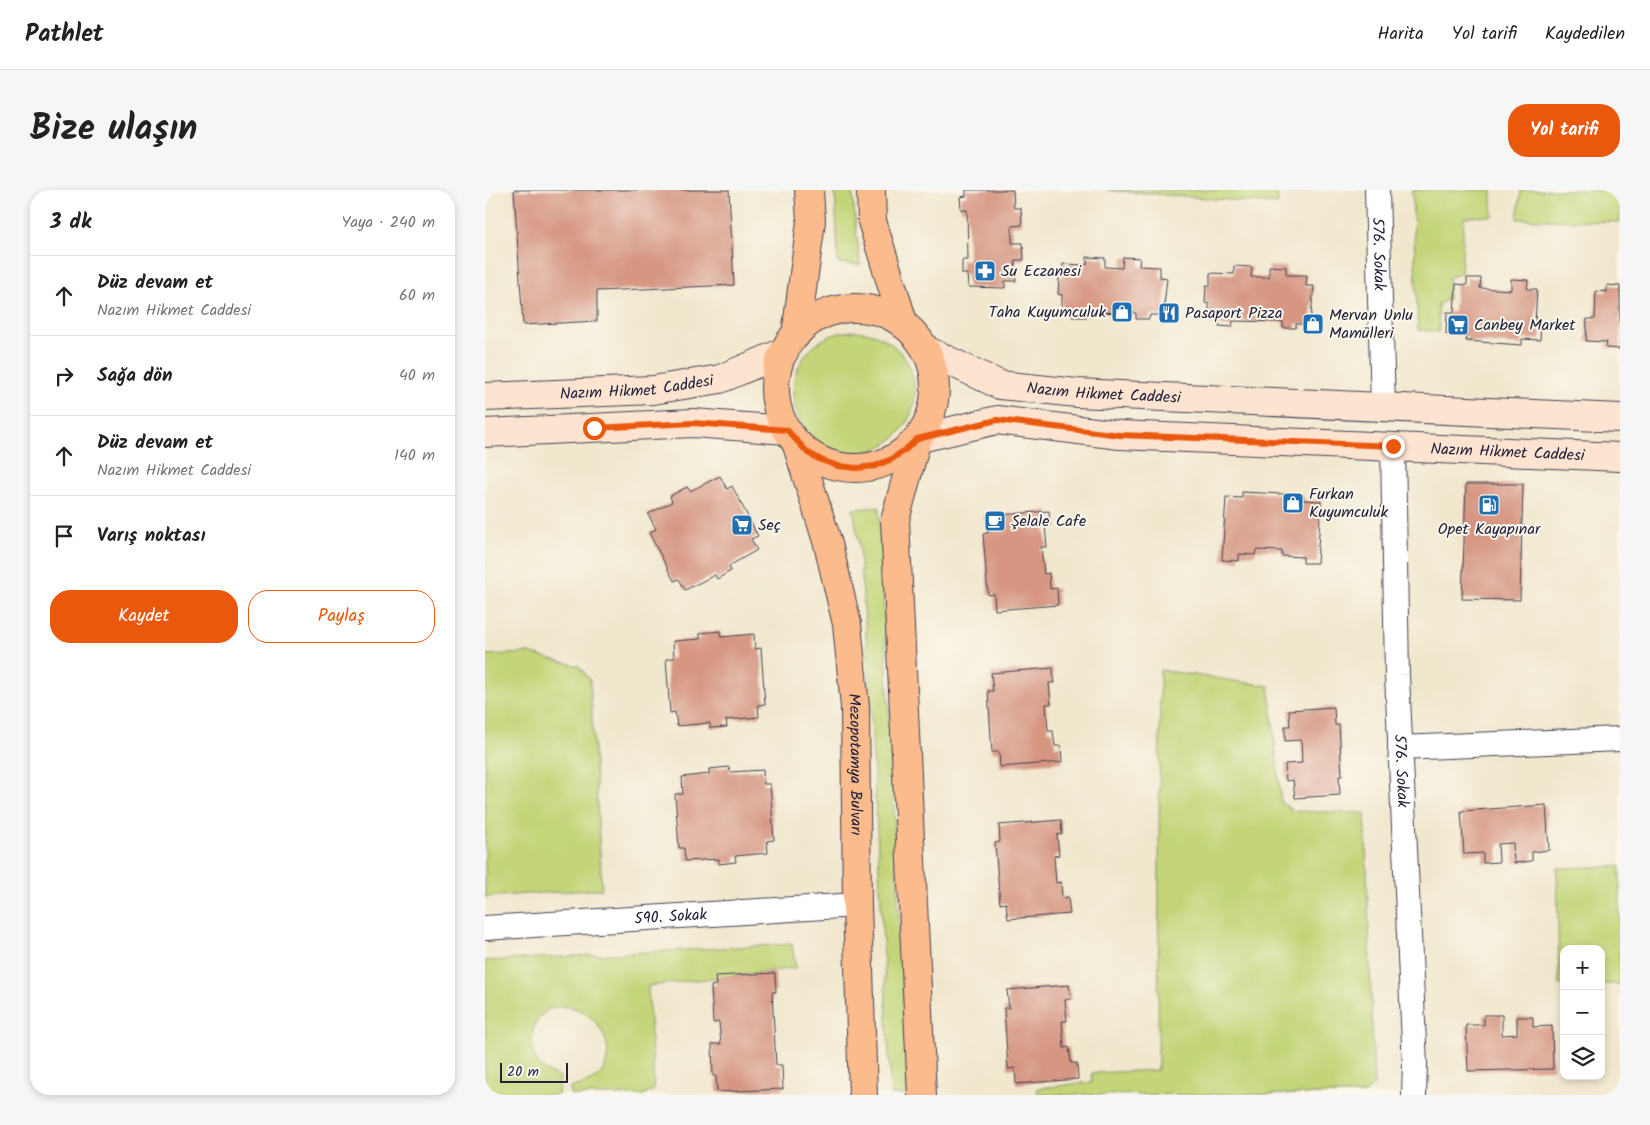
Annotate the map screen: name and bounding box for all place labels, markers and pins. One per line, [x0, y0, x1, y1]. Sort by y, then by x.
pharmacy icon: Su Eczanesi [973, 259, 997, 283]
place label: Su Eczanesi [1001, 259, 1082, 284]
place label: Taha Kuyumculuk [988, 300, 1106, 325]
shop icon: Taha Kuyumculuk [1110, 300, 1134, 324]
restaurant icon: Pasaport Pizza [1157, 301, 1181, 325]
place label: Pasaport Pizza [1185, 301, 1282, 326]
place label: Mervan Unlu Mamülleri [1329, 303, 1413, 346]
shop icon: Mervan Unlu Mamülleri [1301, 312, 1325, 336]
supermarket icon: Canbey Market [1446, 313, 1470, 337]
place label: Canbey Market [1474, 313, 1576, 338]
place label: Furkan Kuyumculuk [1309, 482, 1389, 525]
shop icon: Furkan Kuyumculuk [1281, 491, 1305, 515]
fuel station icon: Opet Kayapınar [1477, 493, 1501, 517]
cafe icon: Şelale Cafe [983, 509, 1007, 533]
place label: Şelale Cafe [1011, 509, 1086, 534]
supermarket icon: Seç [730, 513, 754, 537]
place label: Seç [758, 513, 781, 538]
place label: Opet Kayapınar [1438, 517, 1542, 542]

